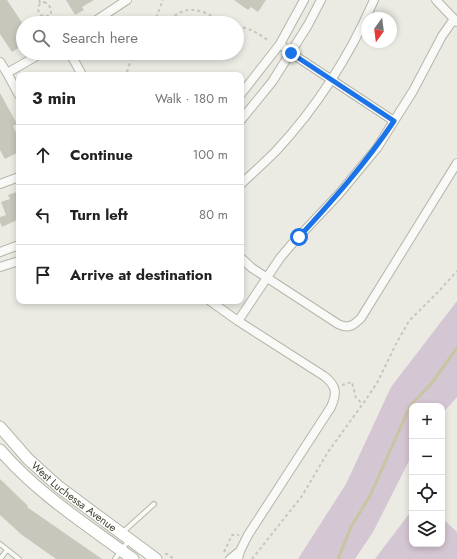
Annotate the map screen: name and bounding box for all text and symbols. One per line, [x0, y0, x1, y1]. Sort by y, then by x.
north arrow [361, 12, 397, 48]
search box [16, 16, 244, 60]
icon: search [30, 27, 52, 49]
text: Search here [62, 27, 138, 49]
route end [282, 44, 300, 62]
text: 3 min [32, 86, 76, 110]
text: Walk · 180 m [155, 89, 228, 108]
icon: ahead [32, 144, 54, 166]
text: Continue [70, 144, 133, 166]
text: 100 m [193, 145, 228, 164]
icon: left [32, 204, 54, 226]
text: Turn left [70, 204, 128, 226]
text: 80 m [199, 205, 228, 224]
route start [290, 228, 308, 246]
icon: arrive [32, 264, 54, 286]
text: Arrive at destination [70, 264, 212, 286]
map controls [409, 403, 445, 547]
button: + [409, 403, 445, 439]
button: − [409, 439, 445, 475]
street label: West Luchessa Avenue [28, 458, 120, 535]
button: locate [409, 475, 445, 511]
button: layers [409, 511, 445, 547]

